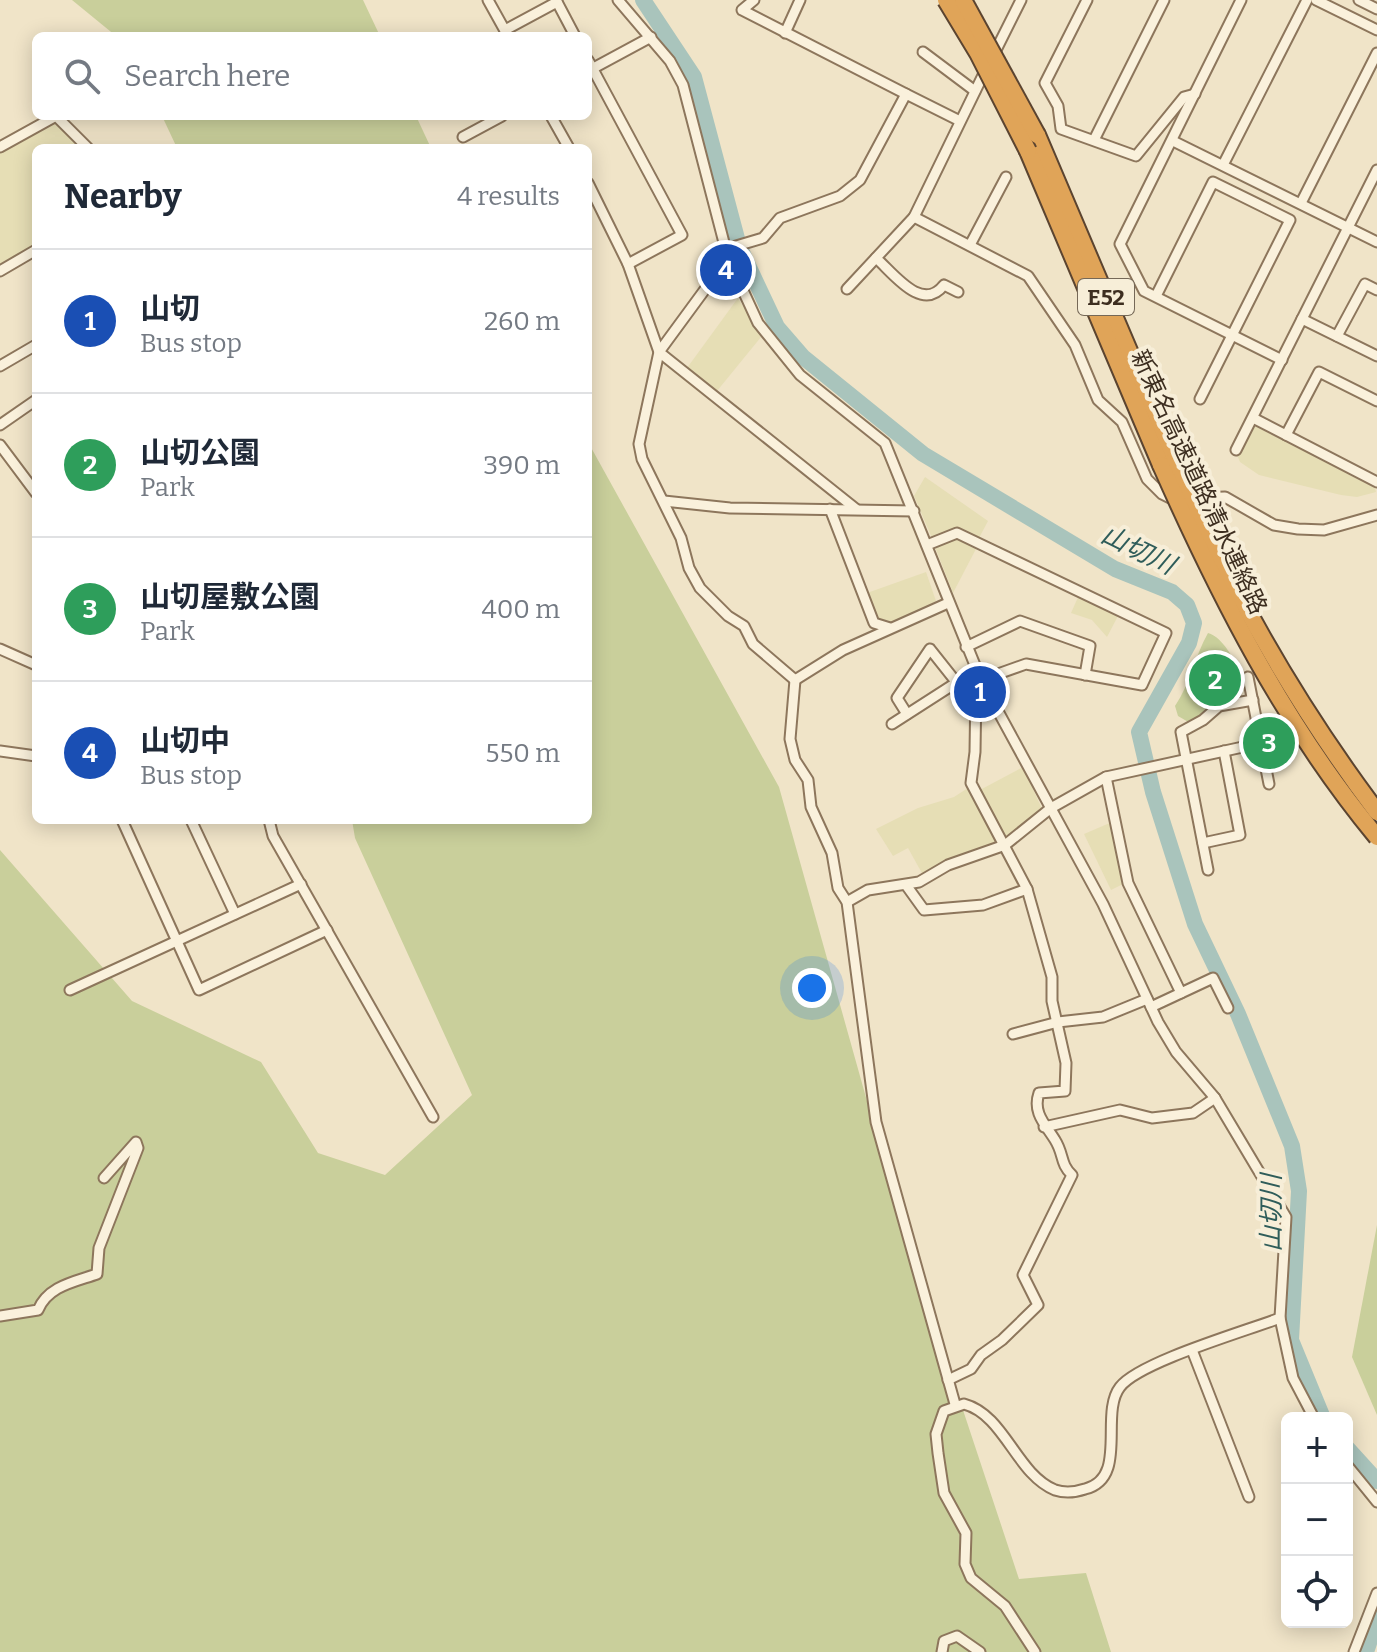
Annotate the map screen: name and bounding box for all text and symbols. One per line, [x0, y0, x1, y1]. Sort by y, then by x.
search box [32, 32, 592, 120]
icon: search [60, 54, 104, 98]
text: Search here [124, 58, 291, 94]
text: Nearby [64, 176, 182, 217]
text: 4 results [457, 181, 560, 212]
pin: 4 [700, 240, 752, 300]
road number: E52 [1078, 279, 1134, 315]
text: 山切 [140, 291, 200, 327]
text: 1 [84, 306, 96, 337]
text: 260 m [484, 306, 560, 337]
text: Bus stop [140, 328, 242, 359]
street label: 新東名高速道路清水連絡路 [1125, 346, 1273, 618]
text: 山切公園 [140, 435, 260, 471]
text: 2 [83, 450, 97, 481]
text: 390 m [483, 450, 560, 481]
text: Park [140, 472, 195, 503]
water label: 山切川 [1096, 519, 1183, 582]
text: 山切屋敷公園 [140, 579, 320, 615]
text: 3 [83, 594, 97, 625]
text: 400 m [481, 594, 560, 625]
text: Park [140, 616, 195, 647]
pin: 2 [1189, 650, 1241, 710]
pin: 1 [954, 662, 1006, 722]
pin: 3 [1243, 713, 1295, 773]
text: 山切中 [140, 723, 230, 759]
text: 4 [82, 738, 98, 769]
text: 550 m [486, 738, 560, 769]
text: Bus stop [140, 760, 242, 791]
your location [792, 968, 832, 1008]
water label: 山切川 [1256, 1171, 1287, 1252]
map controls [1281, 1412, 1353, 1628]
button: + [1281, 1412, 1353, 1484]
button: − [1281, 1484, 1353, 1556]
button: locate [1281, 1556, 1353, 1628]

